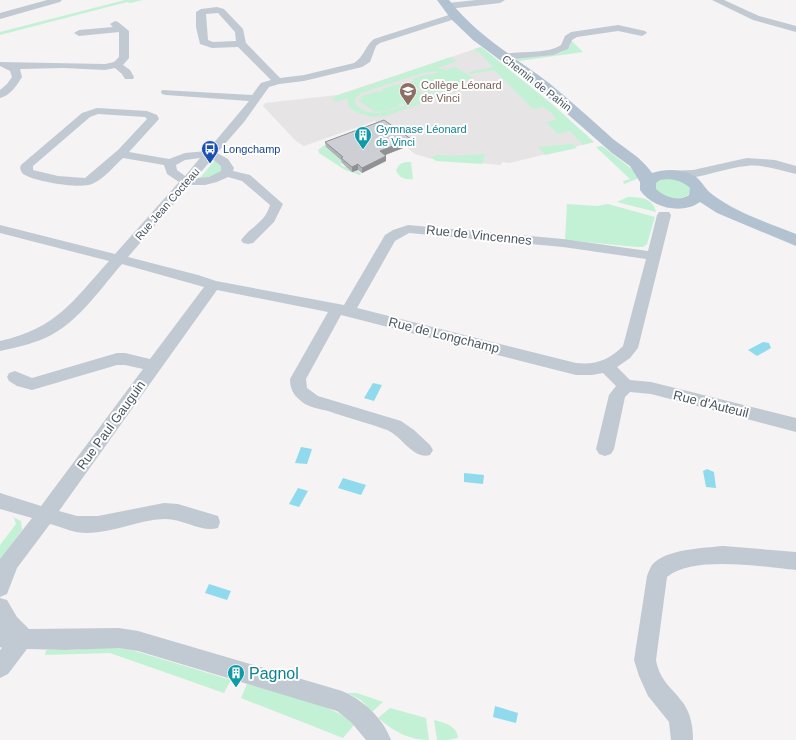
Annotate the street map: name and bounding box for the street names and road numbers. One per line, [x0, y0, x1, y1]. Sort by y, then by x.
street label: Chemin de Pahin [500, 52, 574, 114]
street label: Rue Jean Cocteau [133, 166, 201, 242]
street label: Rue de Vincennes [425, 222, 533, 248]
street label: Rue de Longchamp [387, 314, 501, 356]
street label: Rue Paul Gauguin [74, 378, 148, 472]
street label: Rue d'Auteuil [672, 387, 750, 421]

